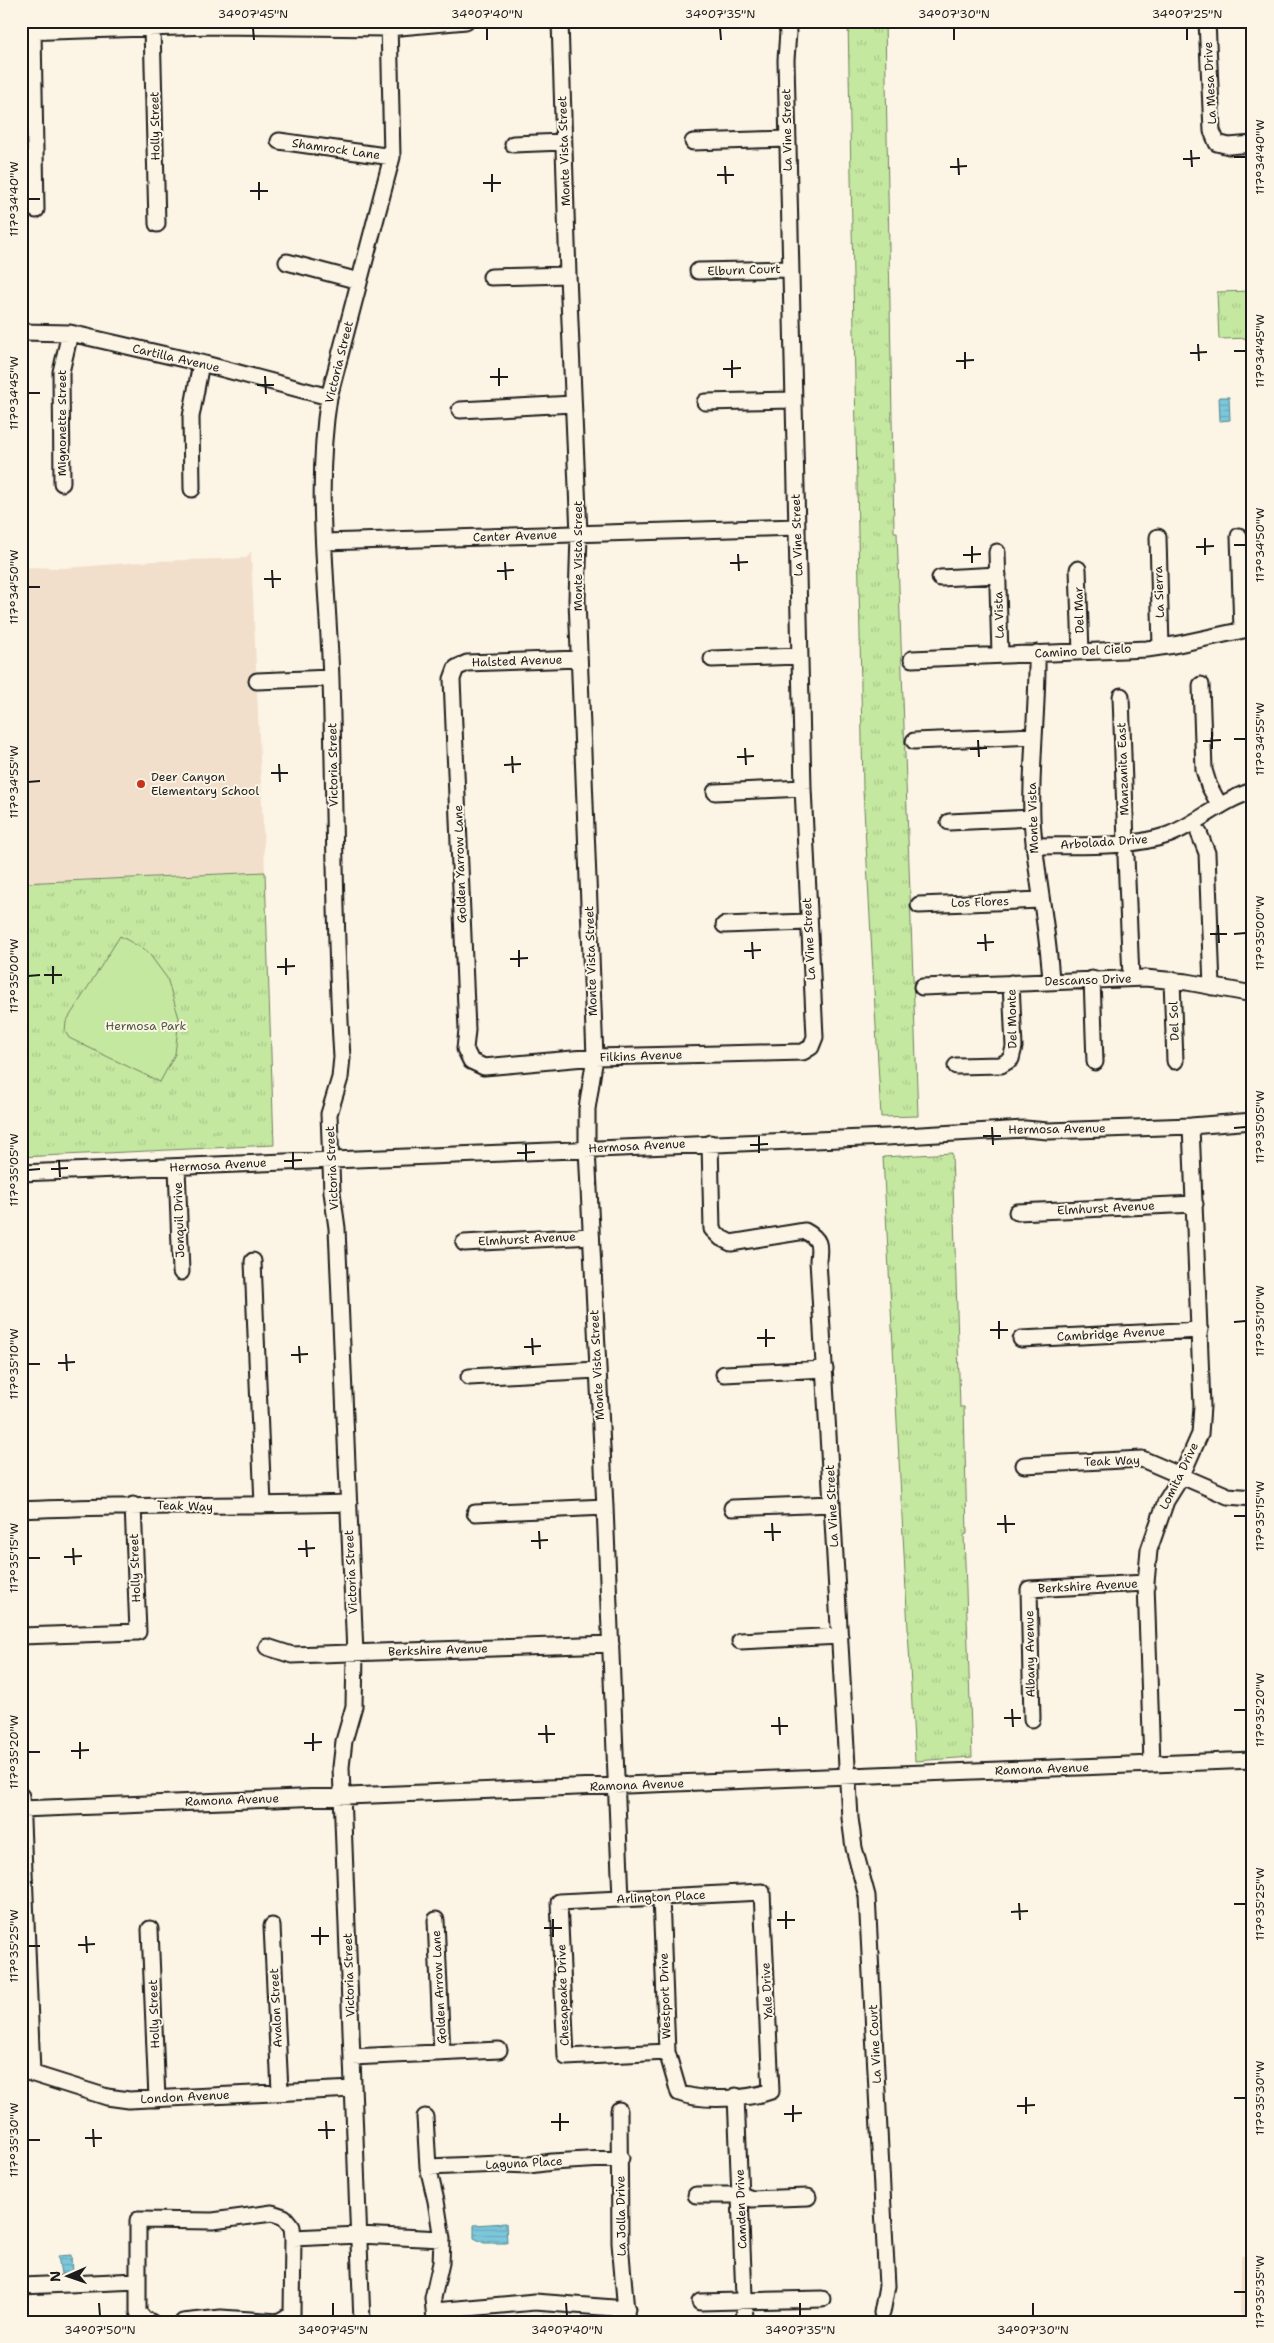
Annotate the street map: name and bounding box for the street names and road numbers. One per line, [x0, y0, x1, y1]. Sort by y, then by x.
street label: La Mesa Drive [1200, 41, 1220, 125]
street label: La Vine Street [778, 88, 796, 172]
street label: Holly Street [146, 91, 164, 161]
street label: Monte Vista Street [554, 96, 574, 206]
street label: Shamrock Lane [291, 135, 381, 163]
street label: Elburn Court [707, 261, 781, 279]
street label: Victoria Street [321, 319, 357, 405]
street label: Cartilla Avenue [131, 340, 221, 376]
street label: Mignonette Street [54, 370, 70, 476]
street label: La Vine Street [788, 493, 806, 577]
street label: Monte Vista Street [570, 501, 586, 611]
street label: Center Avenue [472, 527, 558, 545]
street label: La Sierra [1150, 565, 1168, 618]
street label: Del Mar [1070, 586, 1088, 634]
street label: La Vista [990, 591, 1008, 639]
street label: Camino Del Cielo [1034, 640, 1132, 662]
street label: Halsted Avenue [471, 651, 563, 671]
street label: Manzanita East [1113, 722, 1133, 816]
street label: Victoria Street [324, 723, 342, 807]
street label: Monte Vista [1024, 782, 1042, 854]
street label: Golden Yarrow Lane [450, 804, 470, 924]
street label: Arbolada Drive [1060, 831, 1149, 853]
street label: Los Flores [951, 893, 1009, 911]
street label: La Vine Street [799, 897, 819, 981]
street label: Monte Vista Street [581, 906, 601, 1016]
street label: Descanso Drive [1044, 970, 1132, 990]
street label: Del Monte [1003, 989, 1021, 1049]
street label: Del Sol [1165, 1001, 1183, 1041]
street label: Filkins Avenue [599, 1047, 683, 1065]
street label: Hermosa Avenue [1008, 1120, 1106, 1138]
street label: Victoria Street [322, 1125, 342, 1211]
street label: Hermosa Avenue [588, 1135, 686, 1157]
street label: Hermosa Avenue [169, 1154, 267, 1176]
street label: Jonquil Drive [170, 1182, 188, 1258]
street label: Elmhurst Avenue [1057, 1197, 1156, 1219]
street label: Elmhurst Avenue [478, 1228, 577, 1250]
street label: Monte Vista Street [586, 1309, 608, 1421]
street label: Cambridge Avenue [1056, 1323, 1166, 1345]
street label: Lomita Drive [1156, 1440, 1202, 1512]
street label: Teak Way [1084, 1452, 1140, 1470]
street label: La Vine Street [822, 1464, 842, 1548]
street label: Teak Way [157, 1497, 213, 1515]
street label: Victoria Street [341, 1529, 361, 1615]
street label: Holly Street [126, 1533, 144, 1603]
street label: Berkshire Avenue [1038, 1575, 1139, 1597]
street label: Albany Avenue [1021, 1610, 1039, 1698]
street label: Berkshire Avenue [388, 1640, 488, 1660]
street label: Ramona Avenue [995, 1759, 1090, 1779]
street label: Ramona Avenue [590, 1775, 685, 1795]
street label: Ramona Avenue [185, 1790, 280, 1810]
street label: Arlington Place [616, 1887, 706, 1907]
street label: Golden Arrow Lane [428, 1929, 450, 2044]
street label: Victoria Street [340, 1933, 358, 2017]
street label: Chesapeake Drive [553, 1944, 573, 2046]
street label: Westport Drive [655, 1952, 675, 2040]
street label: Yale Drive [758, 1962, 776, 2020]
street label: Avalon Street [266, 1968, 286, 2048]
street label: Holly Street [145, 1979, 163, 2049]
street label: La Vine Court [865, 2004, 885, 2084]
street label: London Avenue [140, 2087, 230, 2107]
street label: Laguna Place [485, 2153, 563, 2173]
street label: Camden Drive [732, 2169, 750, 2249]
street label: La Jolla Drive [612, 2175, 630, 2256]

